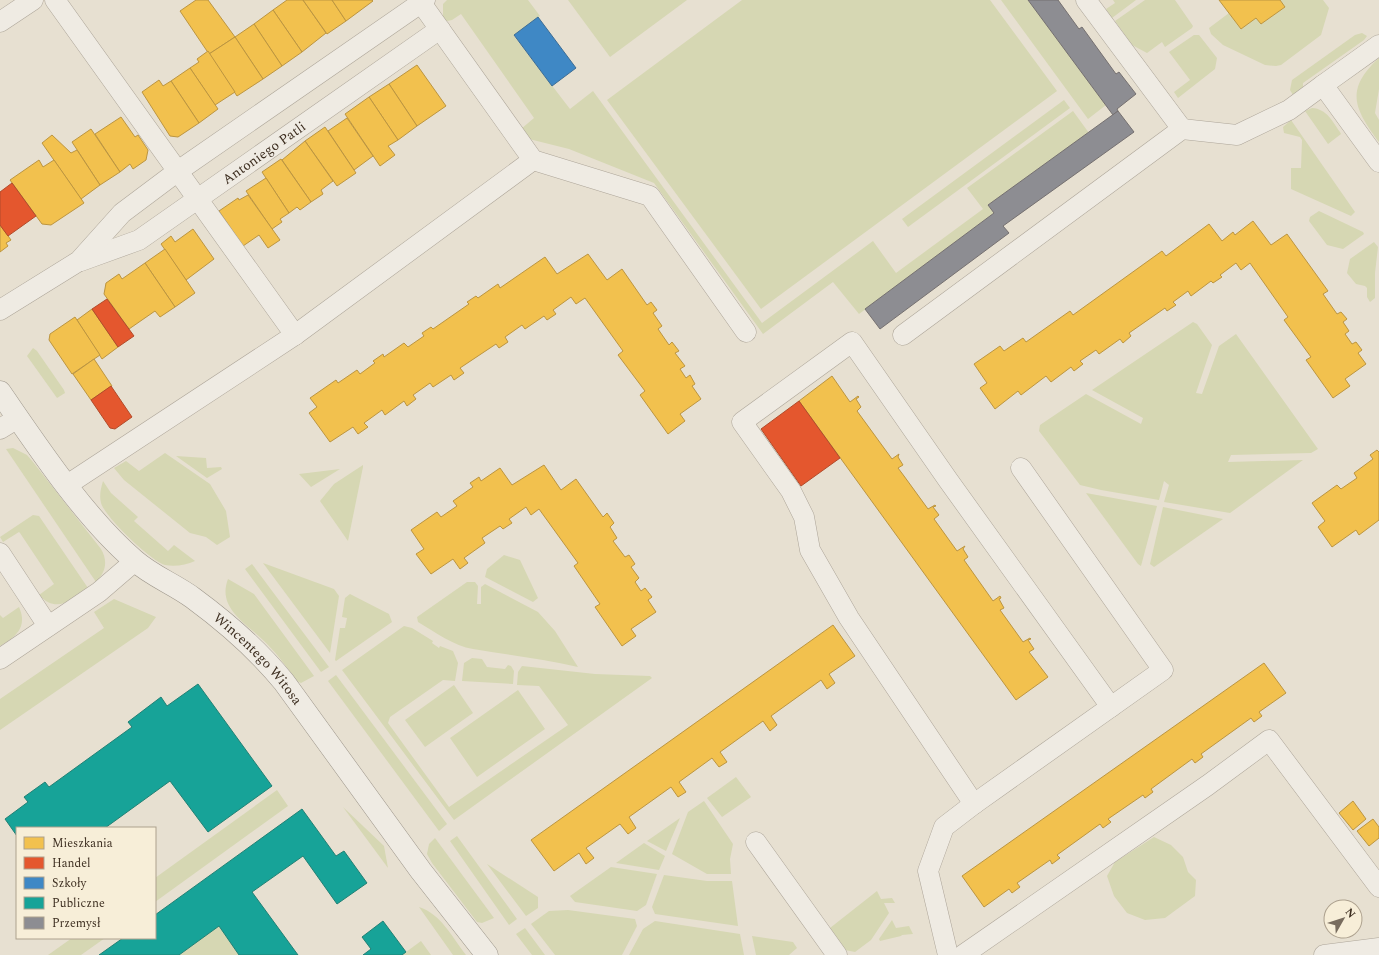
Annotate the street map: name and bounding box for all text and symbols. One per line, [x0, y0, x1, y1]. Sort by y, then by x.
street label: Antoniego Patli [218, 116, 310, 189]
street label: Wincentego Witosa [209, 607, 308, 709]
legend [16, 827, 156, 939]
text: Mieszkania [52, 834, 113, 853]
text: Handel [52, 854, 91, 873]
text: Szkoły [52, 874, 88, 893]
text: Publiczne [52, 894, 105, 913]
north arrow [1323, 899, 1363, 939]
text: N [1341, 904, 1360, 922]
text: Przemysł [52, 914, 101, 933]

